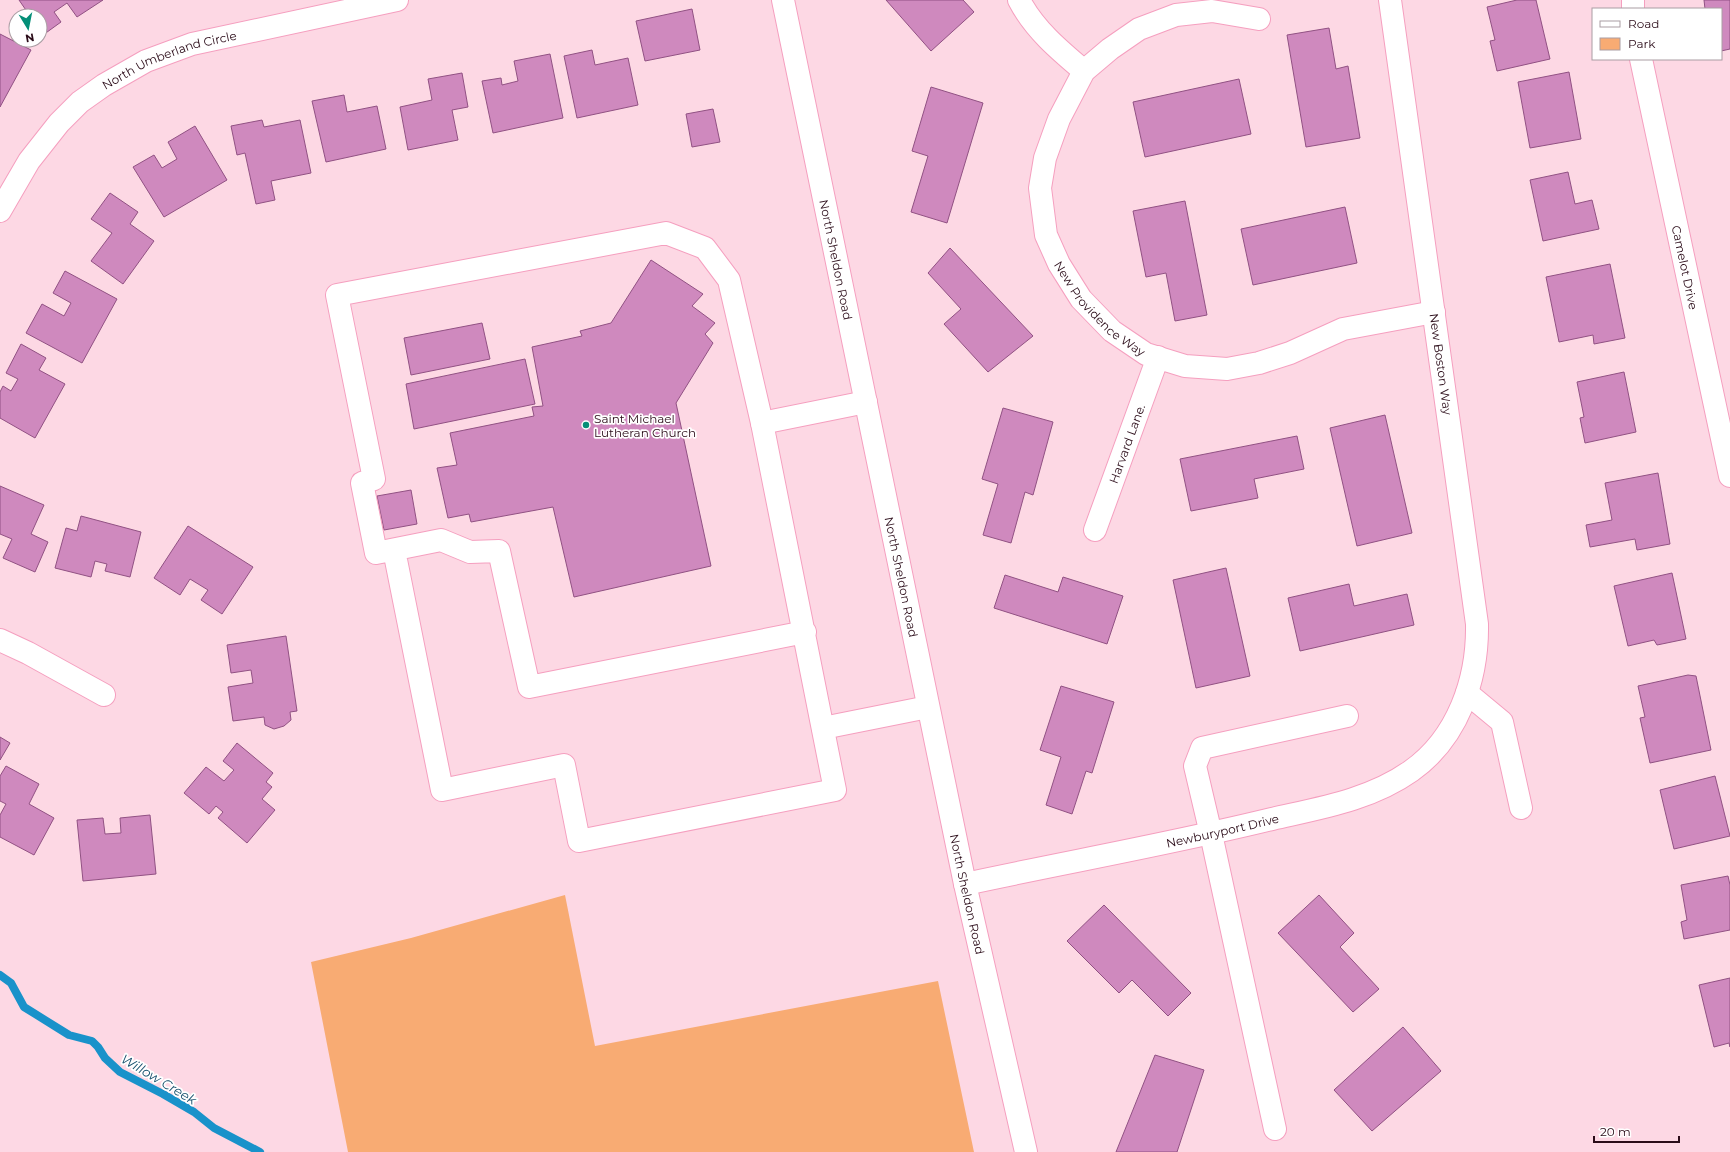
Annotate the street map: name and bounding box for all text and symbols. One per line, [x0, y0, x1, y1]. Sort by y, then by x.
north arrow [8, 8, 48, 48]
legend [1592, 8, 1722, 60]
text: Road [1628, 16, 1659, 31]
street label: North Umberland Circle [99, 27, 238, 92]
text: N [24, 30, 35, 46]
text: Park [1628, 36, 1656, 51]
street label: North Sheldon Road [817, 198, 856, 321]
street label: Camelot Drive [1669, 224, 1702, 311]
street label: New Providence Way [1051, 258, 1149, 359]
street label: New Boston Way [1426, 312, 1456, 416]
street label: Harvard Lane. [1105, 402, 1148, 485]
place label: Saint Michael Lutheran Church [594, 411, 696, 440]
marker: Saint Michael Lutheran Church [581, 420, 591, 430]
street label: North Sheldon Road [882, 515, 922, 639]
street label: Newburyport Drive [1165, 810, 1280, 850]
street label: North Sheldon Road [947, 833, 988, 956]
water label: Willow Creek [118, 1050, 201, 1108]
scale bar [1594, 1118, 1679, 1144]
text: 20 m [1600, 1124, 1631, 1139]

